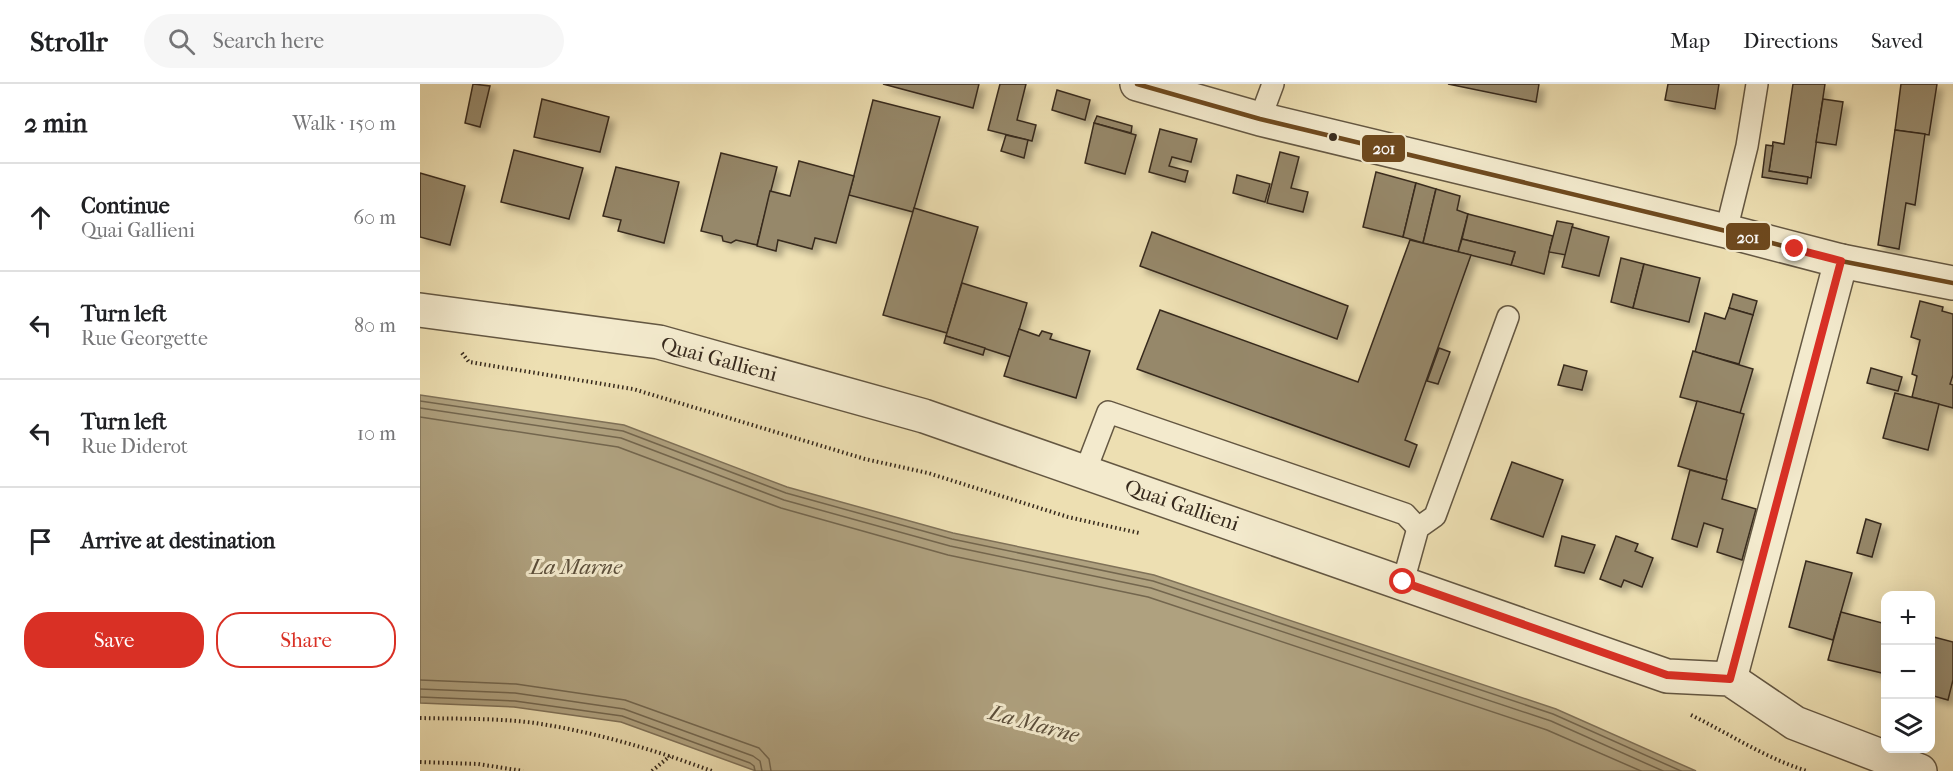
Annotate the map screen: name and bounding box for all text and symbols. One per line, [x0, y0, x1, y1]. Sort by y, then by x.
search box [144, 14, 564, 68]
text: Strollr [30, 25, 108, 58]
icon: search [165, 25, 198, 58]
text: Search here [213, 28, 324, 54]
text: Map [1670, 29, 1710, 53]
text: Directions [1743, 29, 1838, 53]
text: Saved [1871, 29, 1923, 53]
text: 2 min [24, 108, 87, 139]
text: Walk · 150 m [292, 112, 396, 135]
unlabelled marker [1327, 131, 1339, 143]
line badge: 201 [1361, 134, 1406, 163]
text: 201 [1373, 139, 1396, 158]
text: Continue [81, 193, 170, 219]
icon: ahead [24, 201, 57, 234]
text: 60 m [353, 206, 396, 229]
text: Quai Gallieni [81, 219, 195, 242]
line badge: 201 [1725, 222, 1771, 251]
text: 201 [1737, 228, 1760, 247]
route end [1781, 235, 1807, 261]
text: Turn left [81, 301, 167, 327]
icon: left [24, 309, 57, 342]
text: 80 m [354, 314, 396, 337]
text: Rue Georgette [81, 327, 208, 350]
street label: Quai Gallieni [658, 332, 780, 386]
text: Turn left [81, 409, 167, 435]
icon: left [24, 417, 57, 450]
text: 10 m [357, 422, 396, 445]
text: Rue Diderot [81, 435, 188, 458]
street label: Quai Gallieni [1122, 474, 1242, 536]
icon: arrive [24, 525, 57, 558]
text: Arrive at destination [81, 528, 275, 554]
water label: La Marne [528, 554, 623, 580]
route start [1389, 568, 1415, 594]
map controls [1881, 591, 1935, 753]
button: + [1881, 591, 1935, 645]
button: Save [24, 612, 204, 668]
button: Share [216, 612, 396, 668]
button: − [1881, 645, 1935, 699]
water label: La Marne [984, 699, 1083, 749]
button: layers [1881, 699, 1935, 753]

